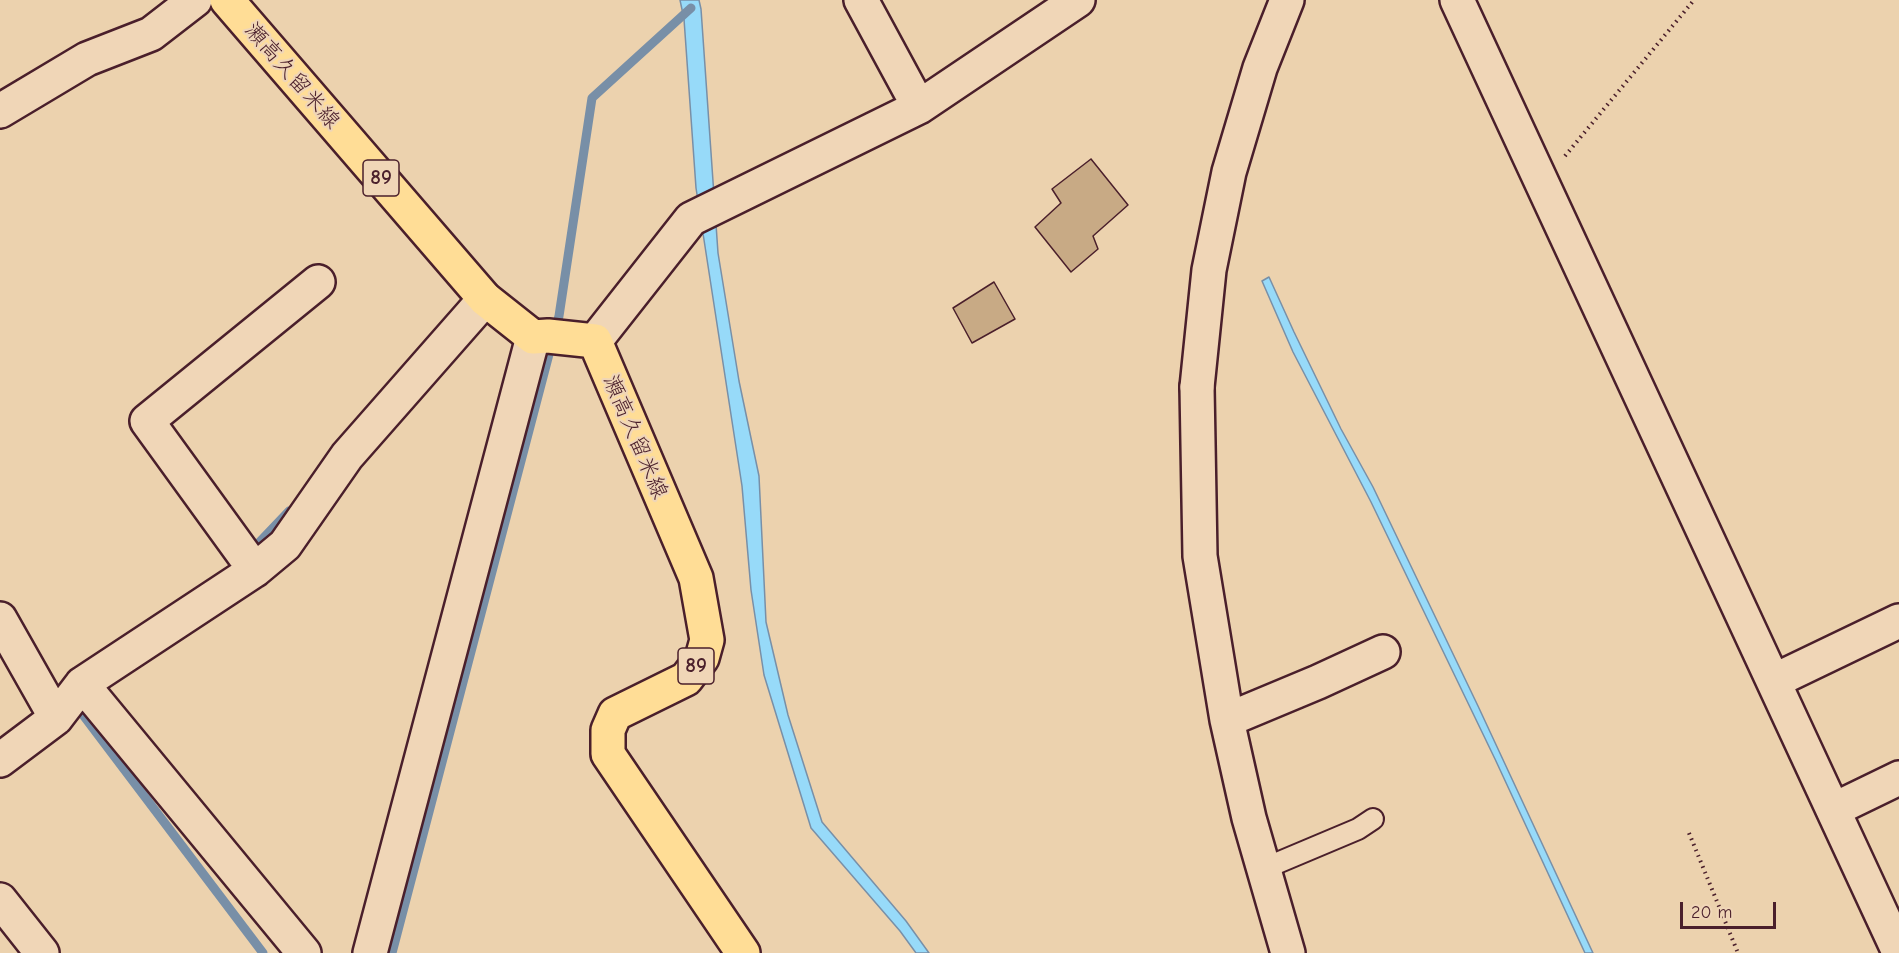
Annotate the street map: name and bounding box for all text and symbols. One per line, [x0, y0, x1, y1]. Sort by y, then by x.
street label: 瀬高久留米線 [239, 18, 345, 134]
road number: 89 [363, 160, 399, 196]
street label: 瀬高久留米線 [597, 371, 673, 503]
road number: 89 [678, 648, 714, 684]
scale bar [1683, 890, 1779, 928]
text: 20 m [1691, 902, 1732, 923]

